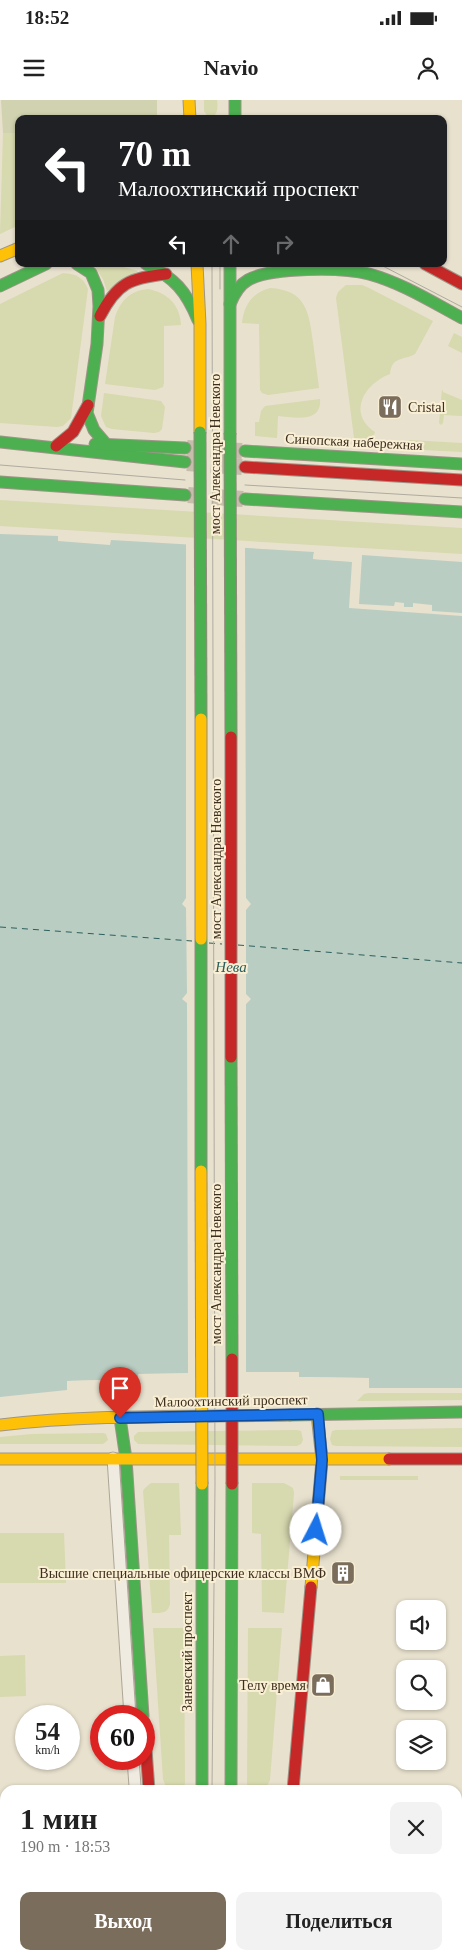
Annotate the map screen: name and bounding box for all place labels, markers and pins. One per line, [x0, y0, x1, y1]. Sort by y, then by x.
restaurant icon: Cristal [377, 394, 403, 420]
place label: Cristal [408, 400, 445, 415]
pin [99, 1367, 141, 1418]
building icon: Высшие специальные офицерские классы ВМФ [330, 1560, 356, 1586]
place label: Высшие специальные офицерские классы ВМФ [39, 1566, 326, 1581]
shop icon: Телу время [310, 1672, 336, 1698]
place label: Телу время [239, 1678, 307, 1693]

